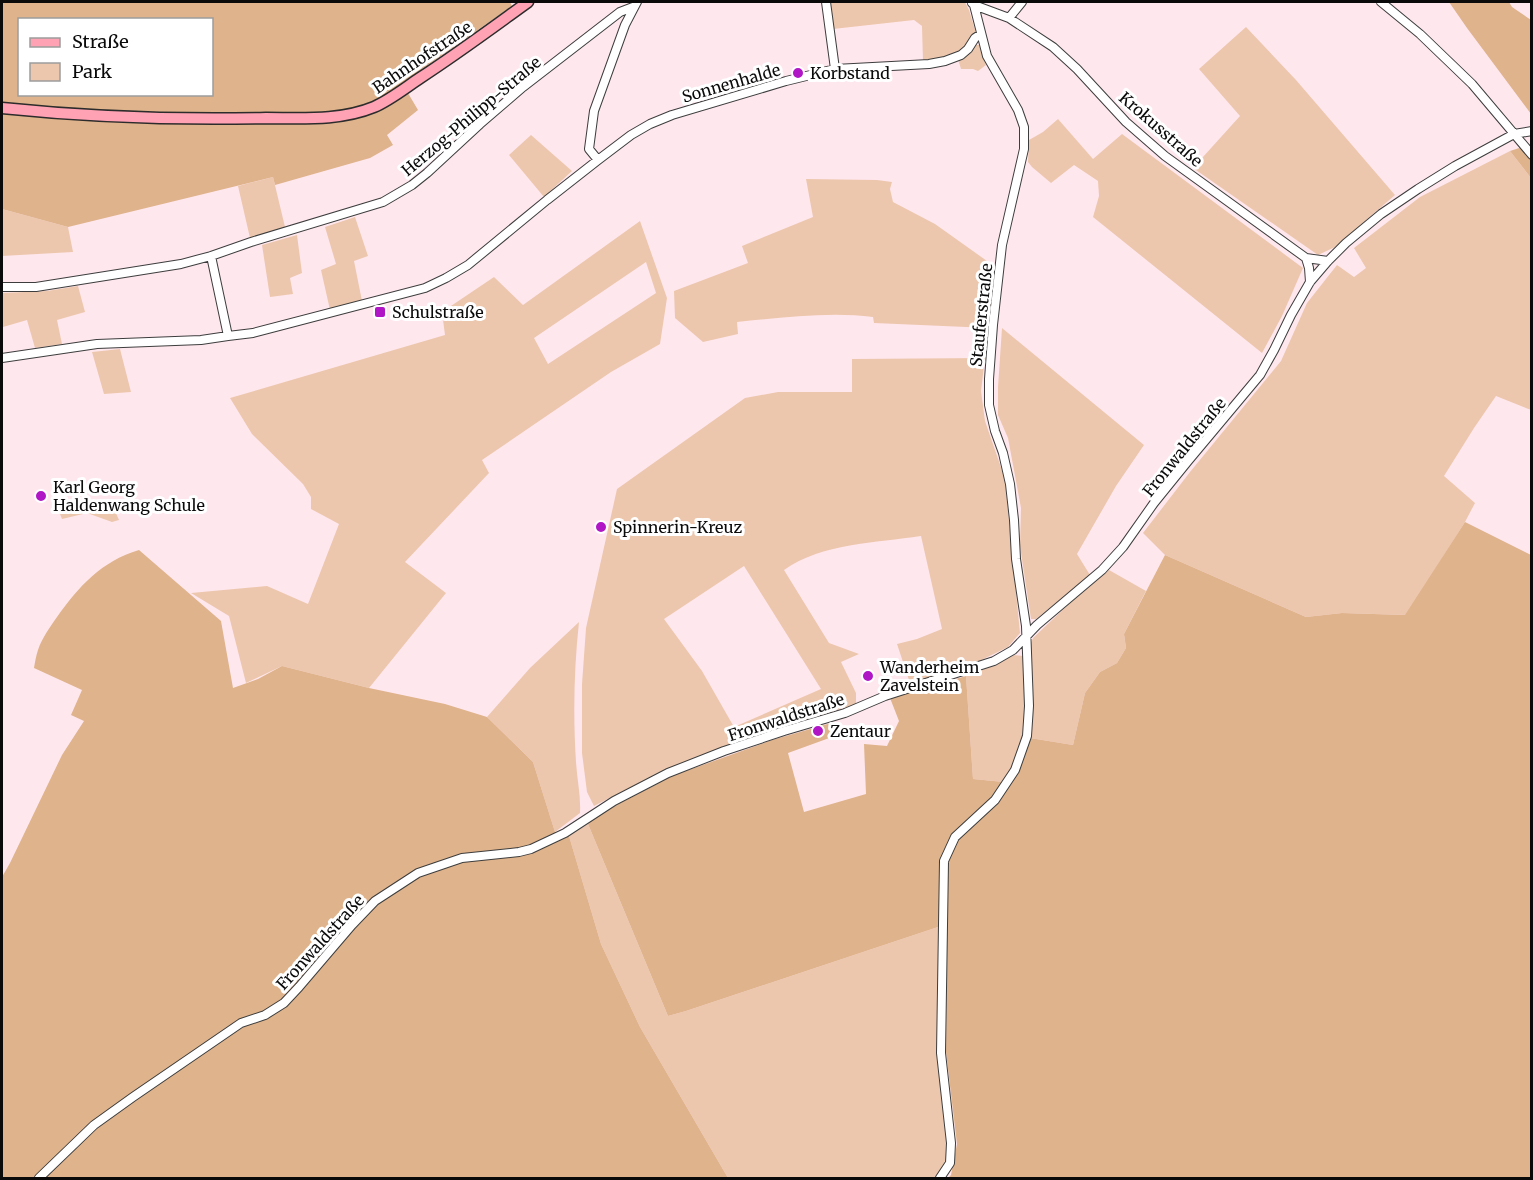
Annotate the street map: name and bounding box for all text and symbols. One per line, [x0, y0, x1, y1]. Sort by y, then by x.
street label: Bahnhofstraße [369, 16, 475, 98]
legend [18, 18, 213, 96]
text: Straße [72, 30, 129, 53]
street label: Herzog-Philipp-Straße [397, 52, 545, 180]
street label: Sonnenhalde [679, 59, 783, 107]
text: Park [72, 60, 113, 83]
place label: Korbstand [810, 63, 890, 83]
marker: Korbstand [791, 66, 805, 80]
street label: Krokusstraße [1115, 87, 1207, 171]
street label: Stauferstraße [966, 262, 996, 368]
place label: Schulstraße [392, 302, 484, 322]
marker: Schulstraße [373, 305, 387, 319]
street label: Fronwaldstraße [1138, 394, 1230, 500]
place label: Karl Georg Haldenwang Schule [53, 477, 205, 515]
marker: Karl Georg Haldenwang Schule [34, 489, 48, 503]
place label: Spinnerin-Kreuz [613, 517, 742, 537]
marker: Spinnerin-Kreuz [594, 520, 608, 534]
place label: Wanderheim Zavelstein [879, 657, 979, 695]
marker: Wanderheim Zavelstein [861, 669, 875, 683]
street label: Fronwaldstraße [725, 689, 847, 745]
place label: Zentaur [830, 721, 891, 741]
marker: Zentaur [811, 724, 825, 738]
street label: Fronwaldstraße [272, 890, 368, 994]

